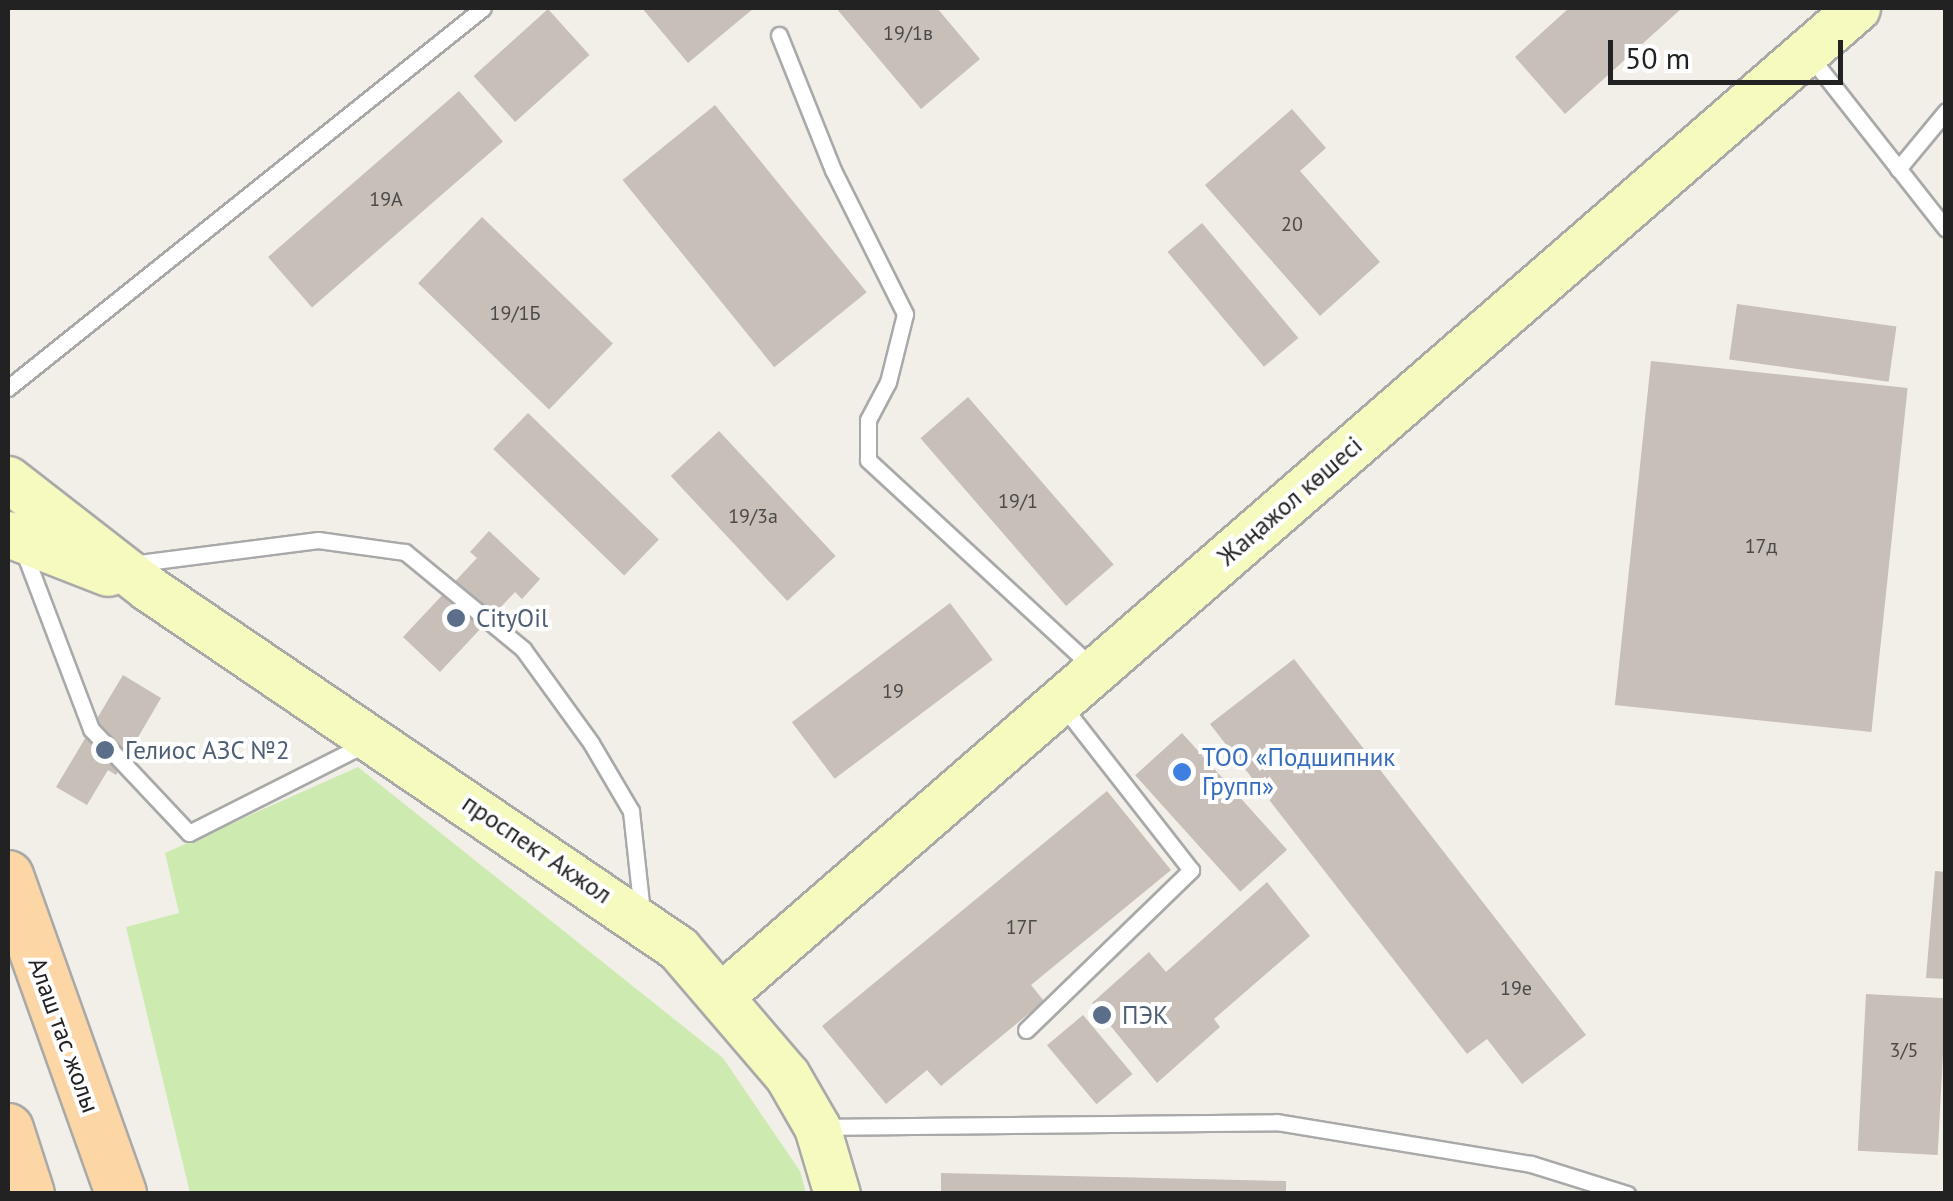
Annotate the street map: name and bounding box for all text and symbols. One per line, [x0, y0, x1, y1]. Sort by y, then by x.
scale bar [1613, 20, 1848, 82]
house number: 19/1в [883, 21, 933, 45]
text: 50 m [1625, 38, 1690, 77]
house number: 19А [369, 187, 403, 211]
house number: 20 [1281, 212, 1303, 236]
house number: 19/1Б [490, 301, 540, 325]
street label: Жаңажол көшесі [1212, 430, 1368, 572]
house number: 19/1 [998, 489, 1038, 513]
house number: 19/3а [728, 504, 778, 528]
house number: 17д [1745, 534, 1777, 558]
place label: CityOil [476, 603, 548, 633]
marker: CityOil [445, 607, 467, 629]
house number: 19 [882, 679, 904, 703]
place label: Гелиос АЗС №2 [125, 735, 291, 765]
marker: Гелиос АЗС №2 [94, 739, 116, 761]
place label: ТОО «Подшипник Групп» [1202, 743, 1395, 802]
marker: ТОО «Подшипник Групп» [1171, 761, 1193, 783]
street label: проспект Акжол [456, 788, 618, 910]
house number: 17Г [1006, 915, 1036, 939]
street label: Алаш тас жолы [22, 953, 106, 1117]
house number: 19е [1500, 976, 1532, 1000]
place label: ПЭК [1122, 1000, 1168, 1030]
marker: ПЭК [1091, 1004, 1113, 1026]
house number: 3/5 [1890, 1038, 1918, 1062]

